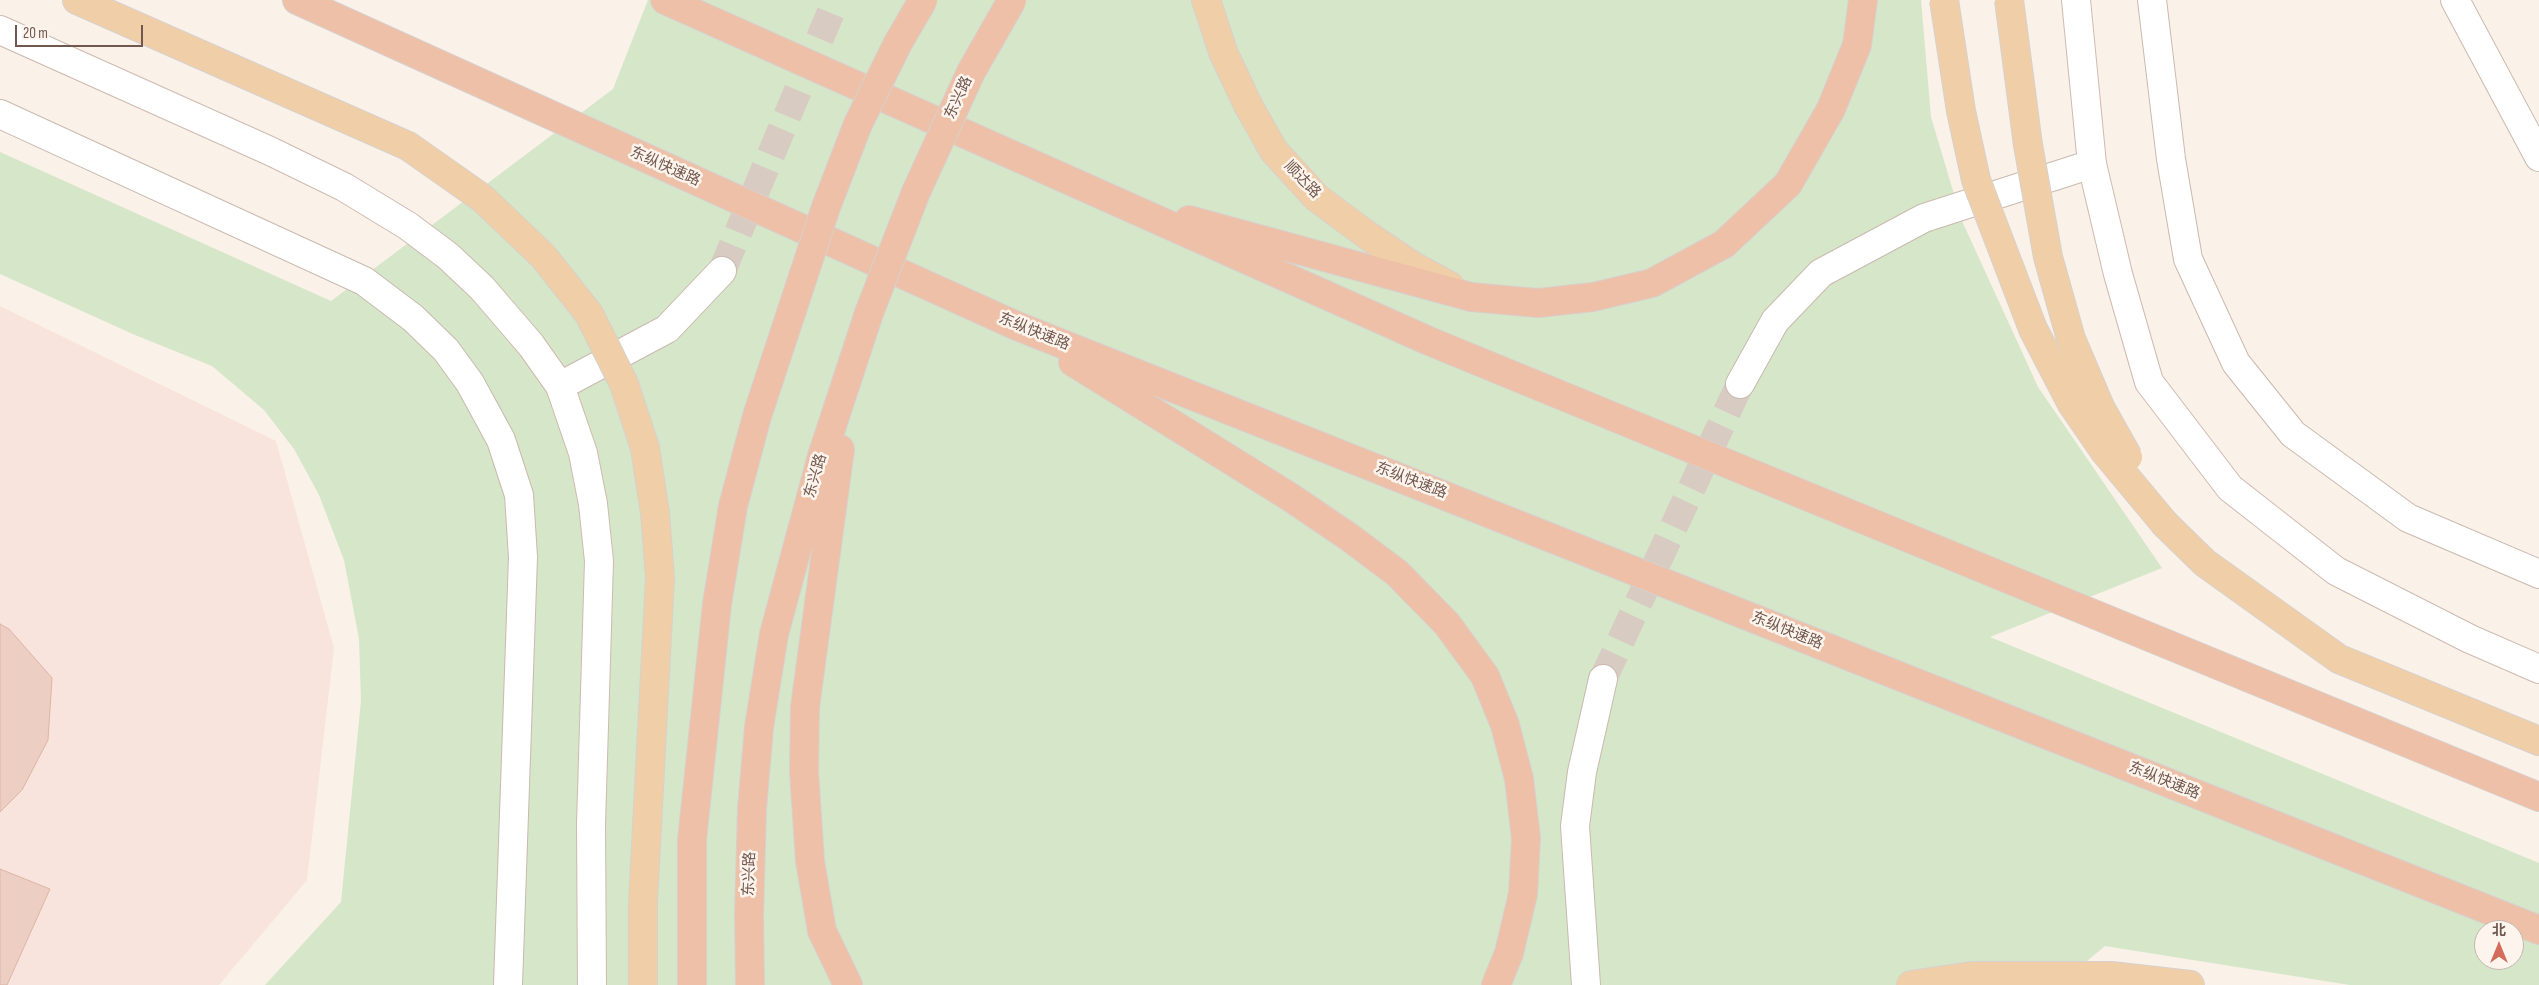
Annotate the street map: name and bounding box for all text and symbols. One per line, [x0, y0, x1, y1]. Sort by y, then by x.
scale bar [18, 15, 145, 47]
text: 20 m [23, 24, 48, 43]
street label: 东兴路 [941, 74, 977, 122]
street label: 东纵快速路 [627, 144, 703, 190]
street label: 顺达路 [1280, 158, 1324, 202]
street label: 东纵快速路 [996, 310, 1072, 354]
street label: 东兴路 [801, 452, 831, 500]
street label: 东纵快速路 [1373, 459, 1449, 503]
street label: 东纵快速路 [1749, 609, 1825, 653]
street label: 东纵快速路 [2126, 759, 2202, 803]
street label: 东兴路 [740, 851, 760, 897]
north arrow [2474, 920, 2524, 970]
text: 北 [2492, 922, 2506, 939]

